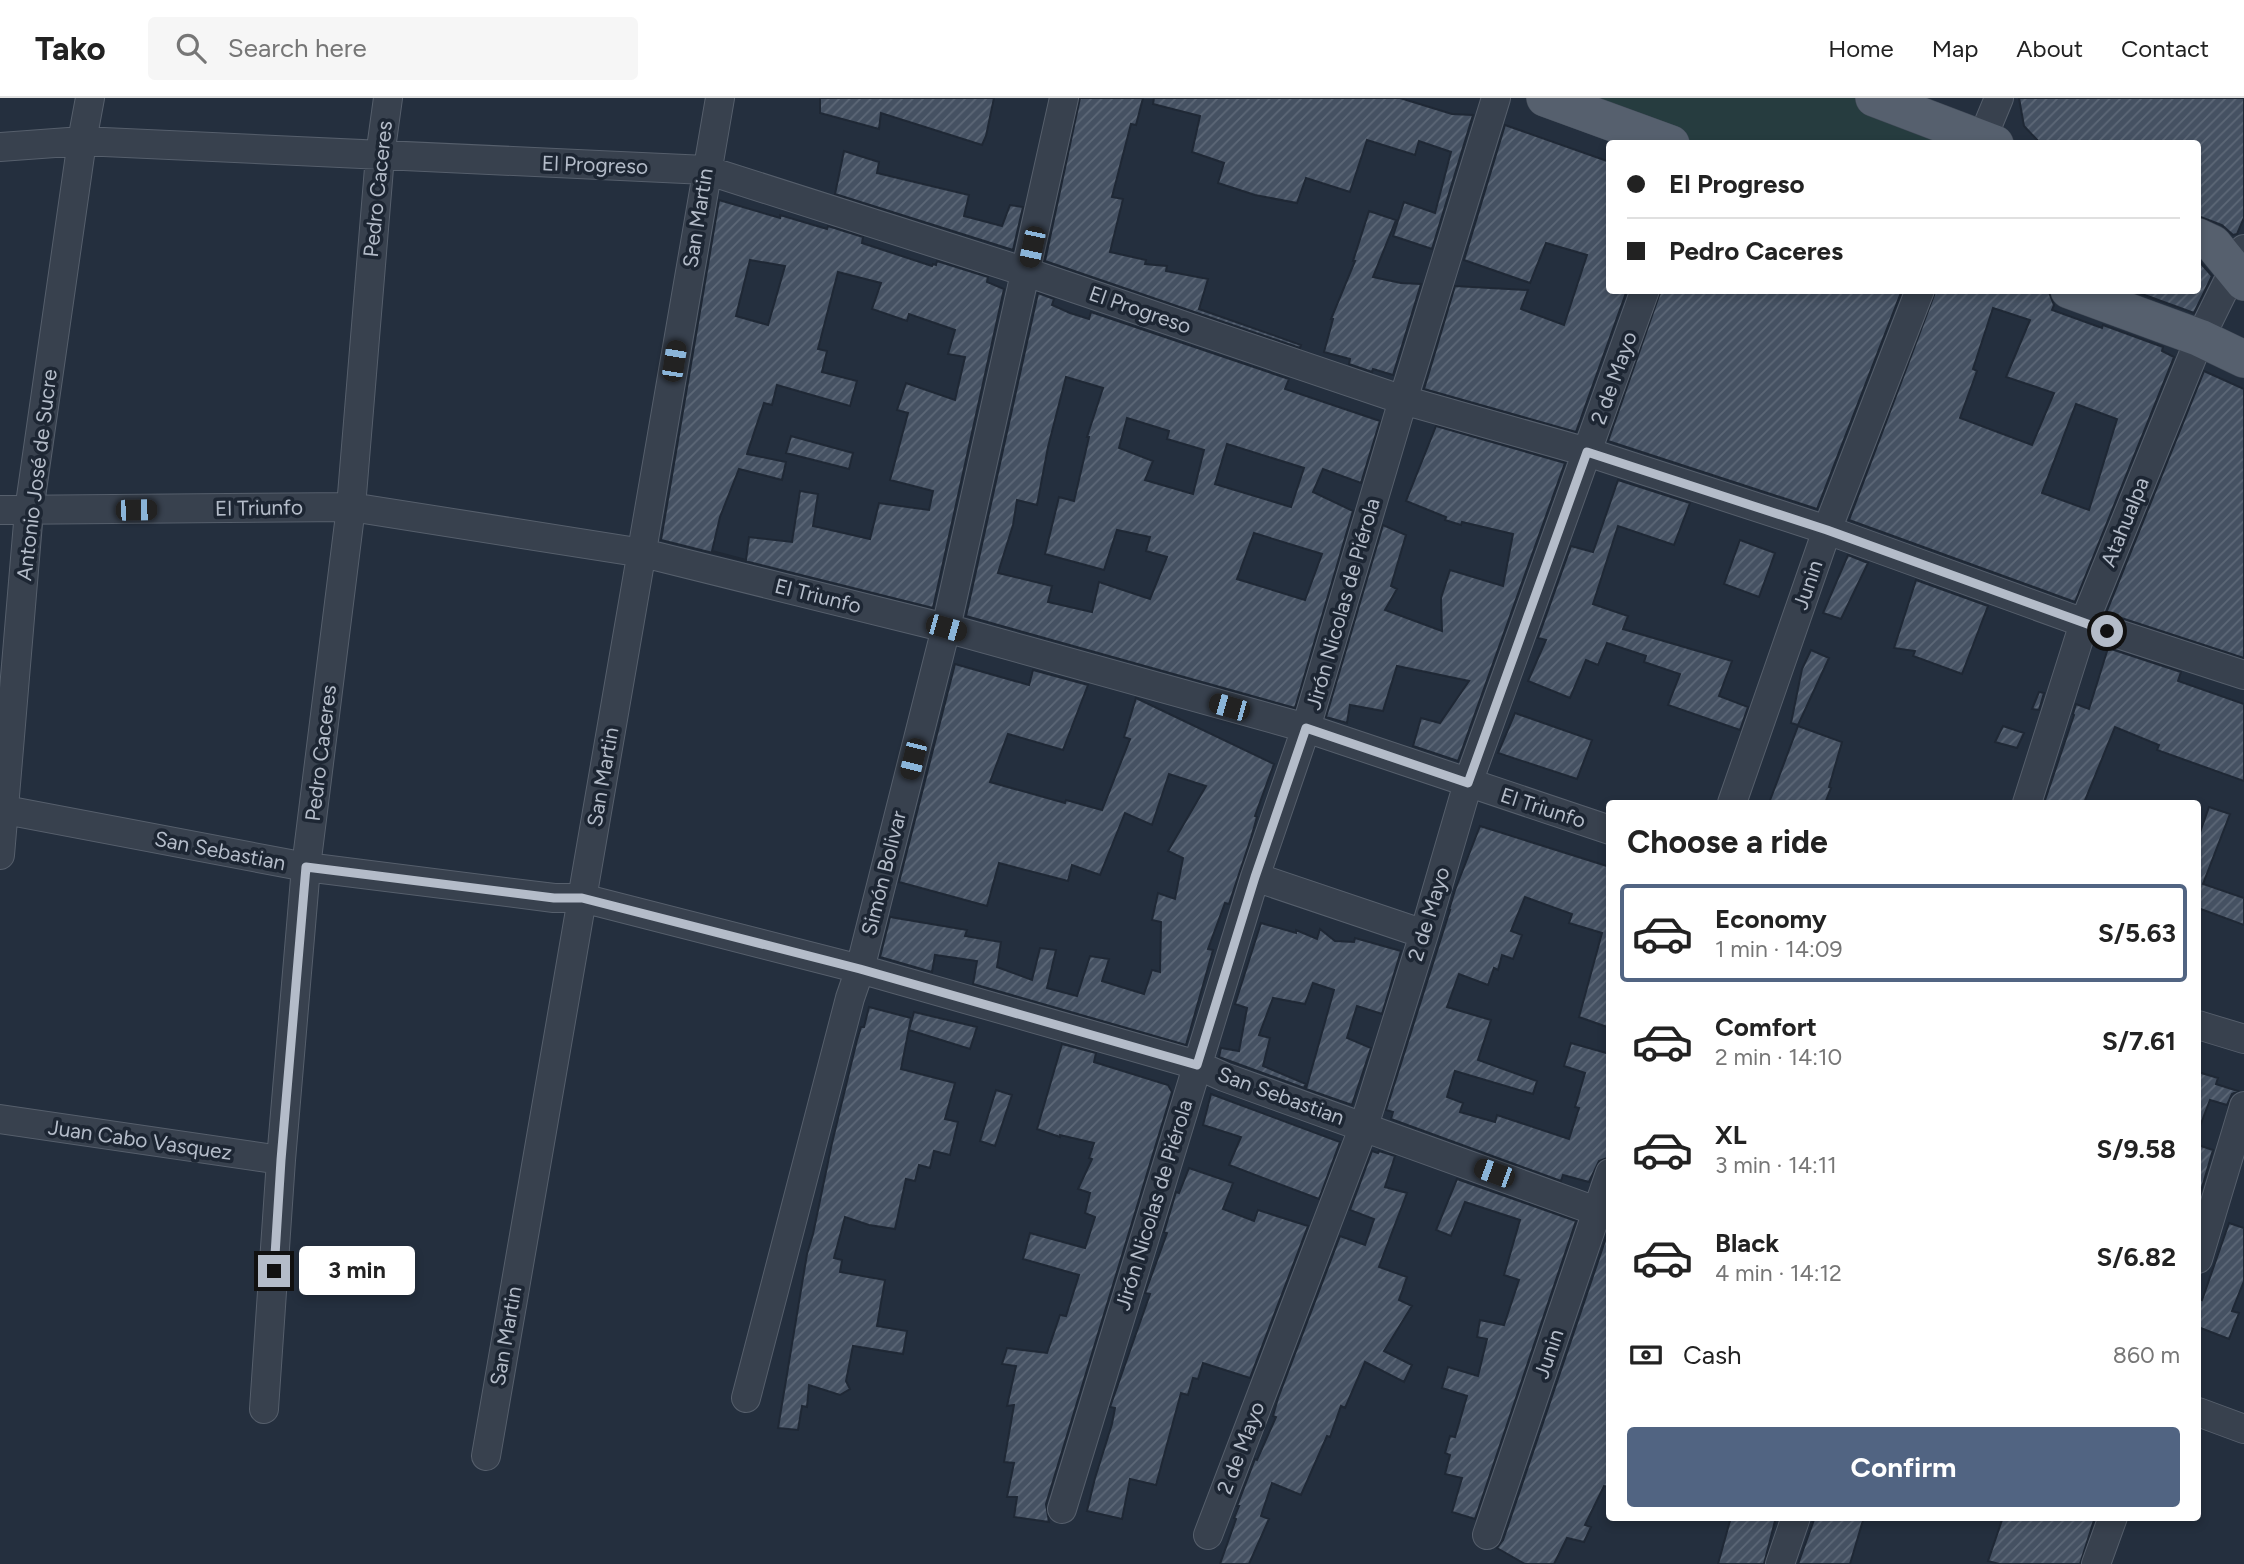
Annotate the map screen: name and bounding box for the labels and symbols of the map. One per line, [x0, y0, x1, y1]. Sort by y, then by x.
street label: Pedro Caceres [358, 119, 397, 258]
street label: El Progreso [541, 150, 649, 179]
street label: San Martin [677, 166, 718, 270]
car [1018, 224, 1047, 270]
street label: El Progreso [1086, 280, 1195, 339]
street label: 2 de Mayo [1585, 328, 1642, 428]
car [661, 339, 688, 383]
street label: Antonio José de Sucre [11, 368, 62, 582]
street label: Atahualpa [2095, 473, 2154, 570]
street label: El Triunfo [215, 494, 303, 521]
street label: Jirón Nicolas de Piérola [1300, 495, 1385, 713]
car [115, 499, 158, 521]
street label: Junin [1787, 557, 1828, 613]
street label: El Triunfo [772, 573, 864, 618]
car [923, 612, 970, 644]
route start [2091, 615, 2123, 647]
street label: Pedro Caceres [300, 683, 341, 823]
car [1206, 691, 1253, 723]
street label: San Martin [581, 725, 624, 829]
car [898, 736, 929, 782]
street label: El Triunfo [1497, 782, 1589, 833]
street label: Simón Bolivar [856, 808, 911, 938]
street label: San Sebastian [152, 826, 288, 875]
street label: 2 de Mayo [1402, 864, 1455, 964]
street label: San Sebastian [1214, 1061, 1348, 1130]
street label: Jirón Nicolas de Piérola [1110, 1097, 1197, 1313]
street label: Juan Cabo Vasquez [46, 1114, 234, 1165]
car [1471, 1156, 1518, 1190]
callout: 3 min [298, 1246, 414, 1296]
route end [258, 1255, 290, 1287]
street label: San Martin [484, 1284, 527, 1388]
street label: Junin [1528, 1326, 1569, 1382]
street label: 2 de Mayo [1211, 1398, 1270, 1498]

